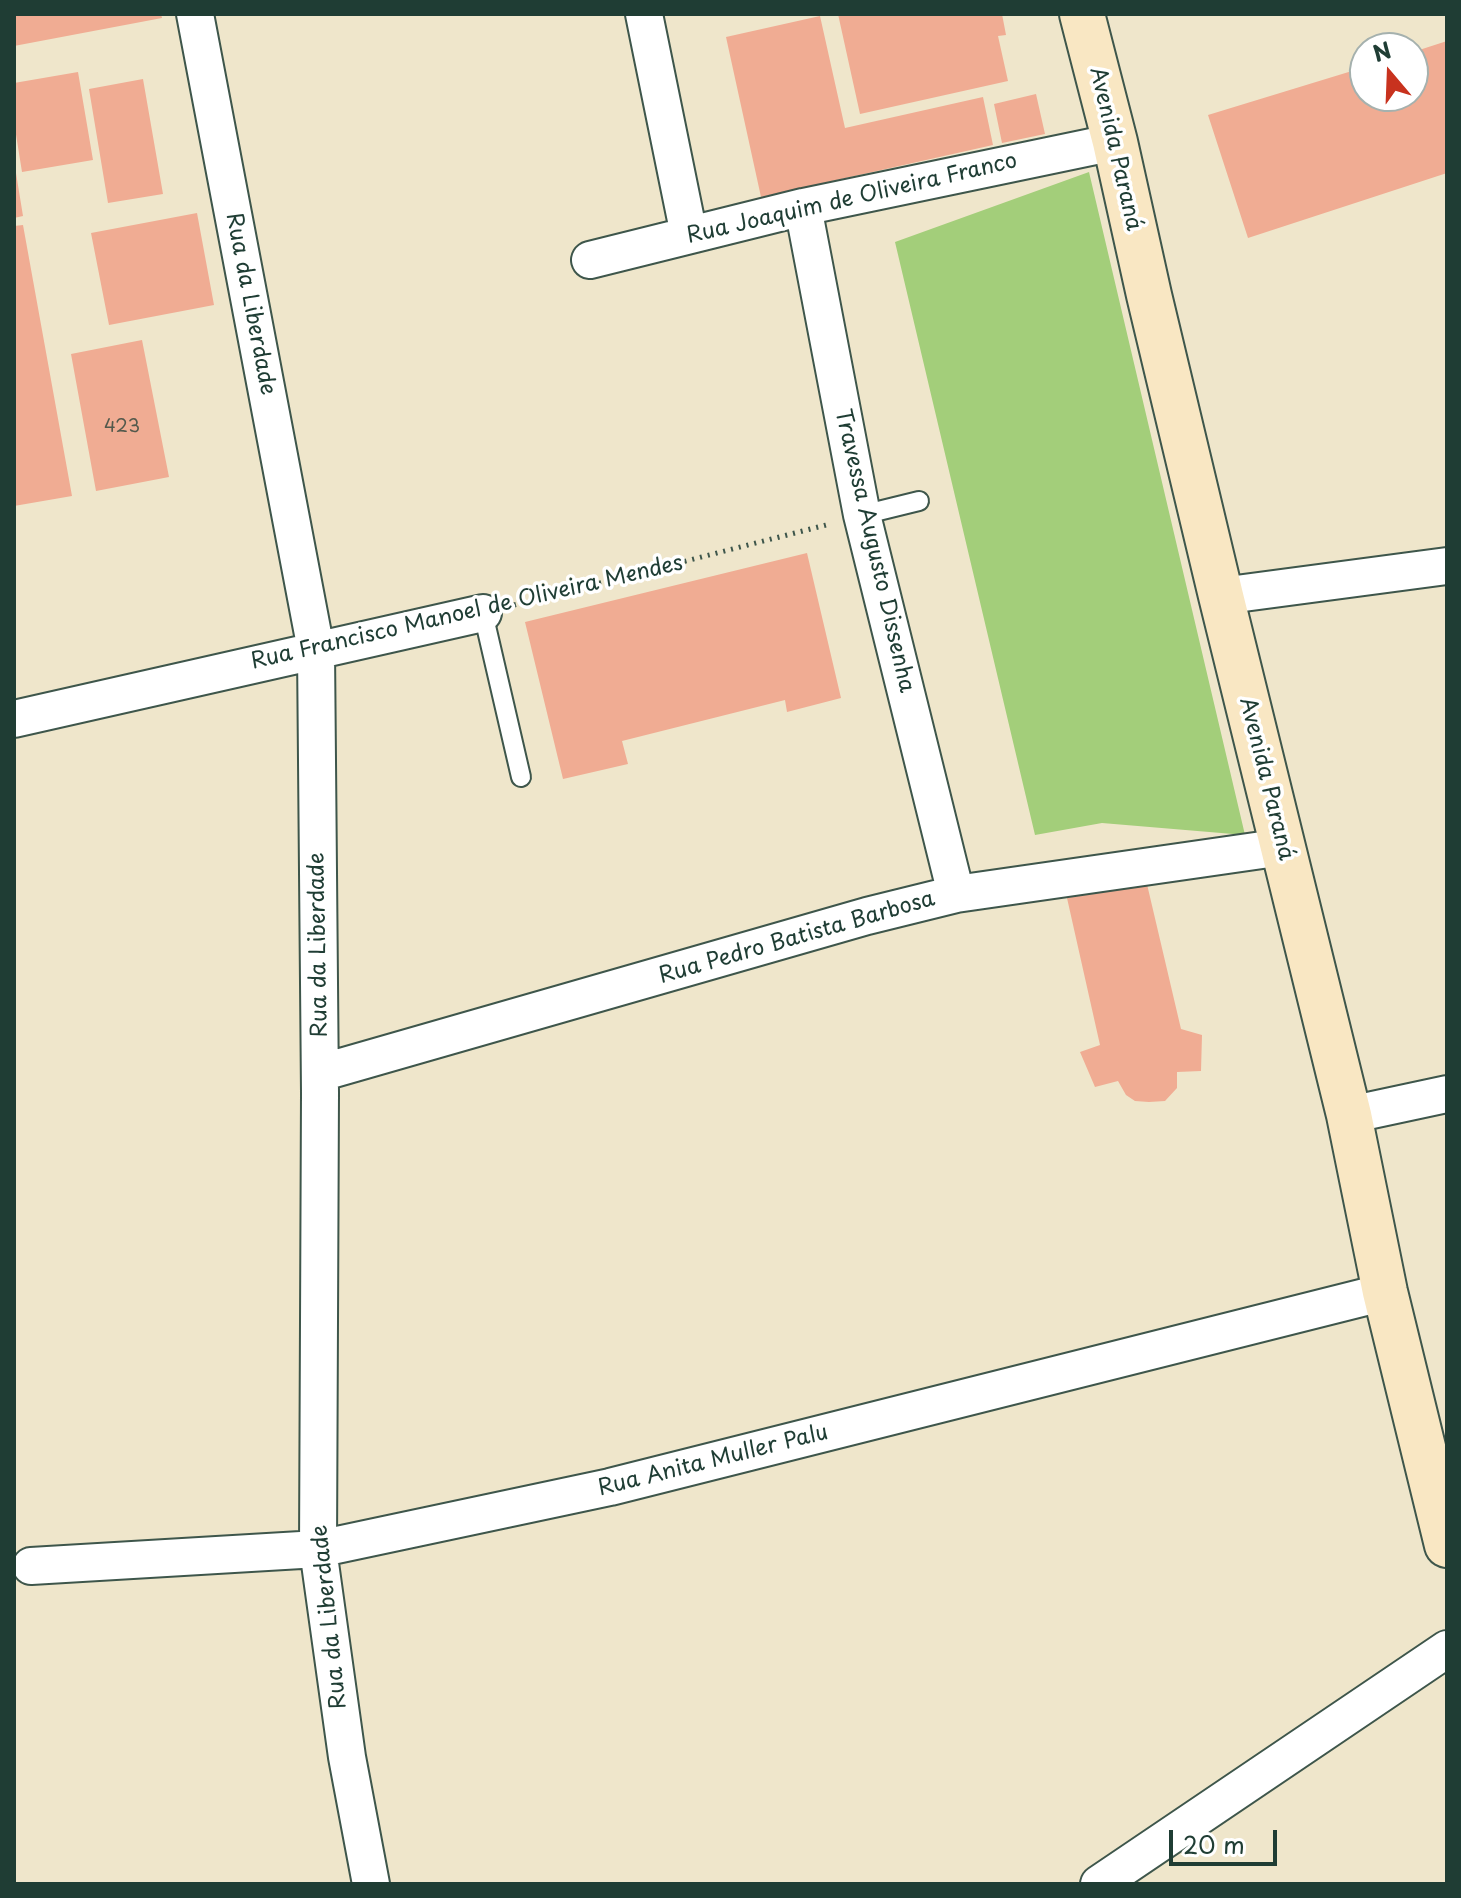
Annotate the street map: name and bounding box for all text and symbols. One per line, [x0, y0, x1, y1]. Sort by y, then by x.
north arrow [1349, 32, 1429, 112]
text: N [1368, 32, 1395, 69]
street label: Avenida Paraná [1083, 65, 1147, 233]
street label: Rua Joaquim de Oliveira Franco [684, 148, 1020, 250]
street label: Rua da Liberdade [219, 211, 281, 397]
street label: Travessa Augusto Dissenha [829, 407, 919, 695]
house number: 423 [104, 416, 140, 438]
street label: Rua Francisco Manoel de Oliveira Mendes [248, 550, 686, 676]
street label: Avenida Paraná [1233, 695, 1299, 863]
street label: Rua da Liberdade [304, 852, 334, 1038]
street label: Rua Pedro Batista Barbosa [656, 886, 938, 990]
street label: Rua Anita Muller Palu [595, 1420, 831, 1502]
street label: Rua da Liberdade [307, 1524, 353, 1710]
scale bar [1173, 1814, 1281, 1864]
text: 20 m [1183, 1826, 1245, 1862]

